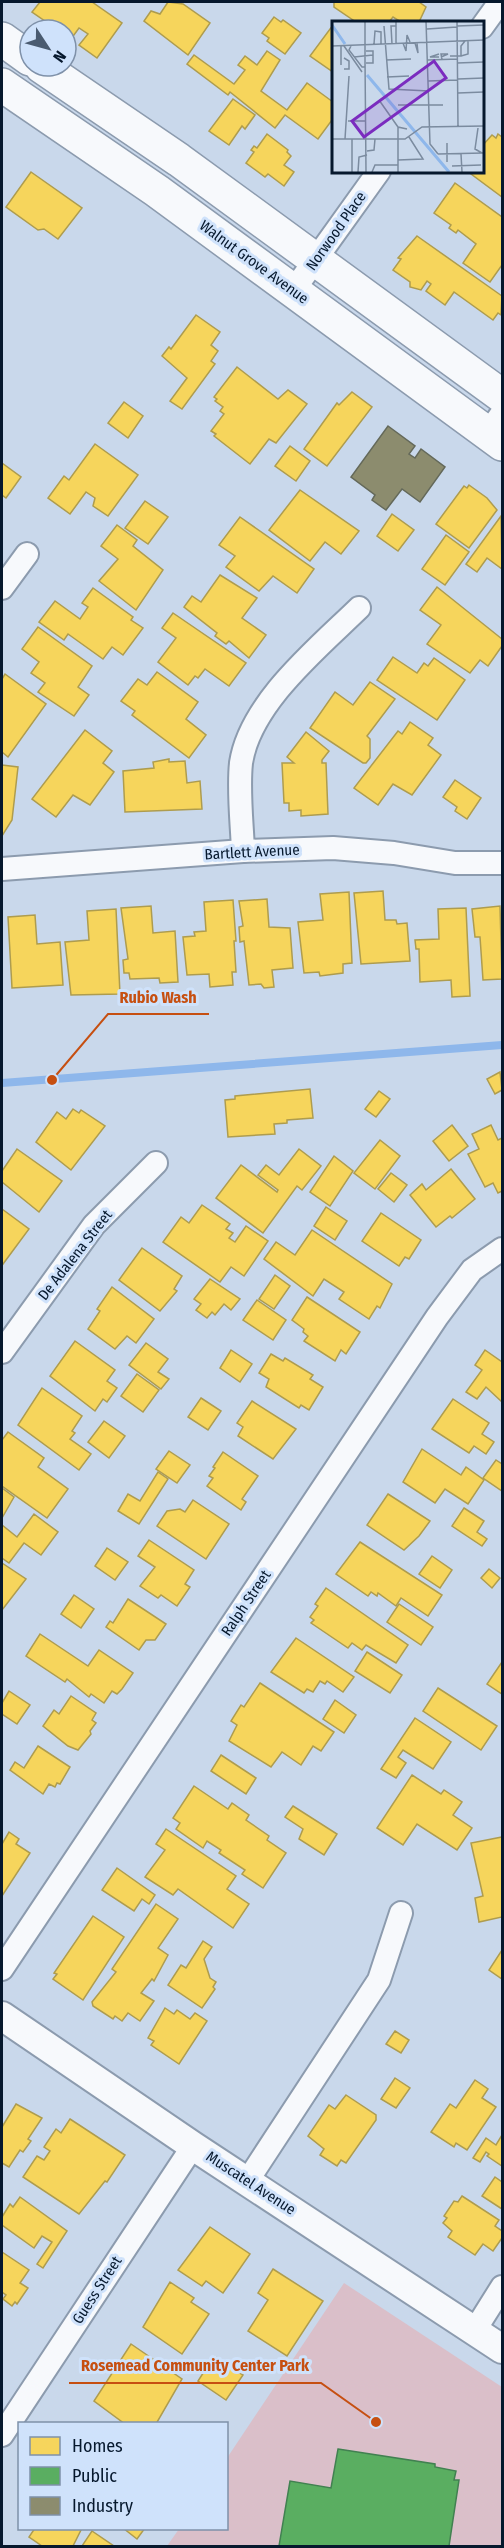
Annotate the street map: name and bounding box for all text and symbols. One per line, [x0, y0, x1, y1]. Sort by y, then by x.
north arrow [18, 18, 78, 78]
inset map [332, 21, 483, 172]
text: N [49, 47, 70, 66]
street label: Norwood Place [302, 188, 370, 274]
street label: Walnut Grove Avenue [196, 217, 312, 307]
street label: Bartlett Avenue [204, 841, 300, 863]
callout: Rubio Wash [108, 980, 209, 1014]
text: Rubio Wash [119, 988, 197, 1007]
street label: De Adalena Street [34, 1206, 116, 1304]
street label: Ralph Street [217, 1567, 275, 1639]
street label: Muscatel Avenue [203, 2147, 299, 2219]
street label: Guess Street [69, 2253, 126, 2327]
callout: Rosemead Community Center Park [69, 2349, 321, 2383]
text: Rosemead Community Center Park [81, 2356, 310, 2375]
legend [18, 2422, 228, 2530]
text: Homes [72, 2435, 123, 2457]
text: Public [72, 2465, 117, 2487]
text: Industry [72, 2495, 133, 2517]

